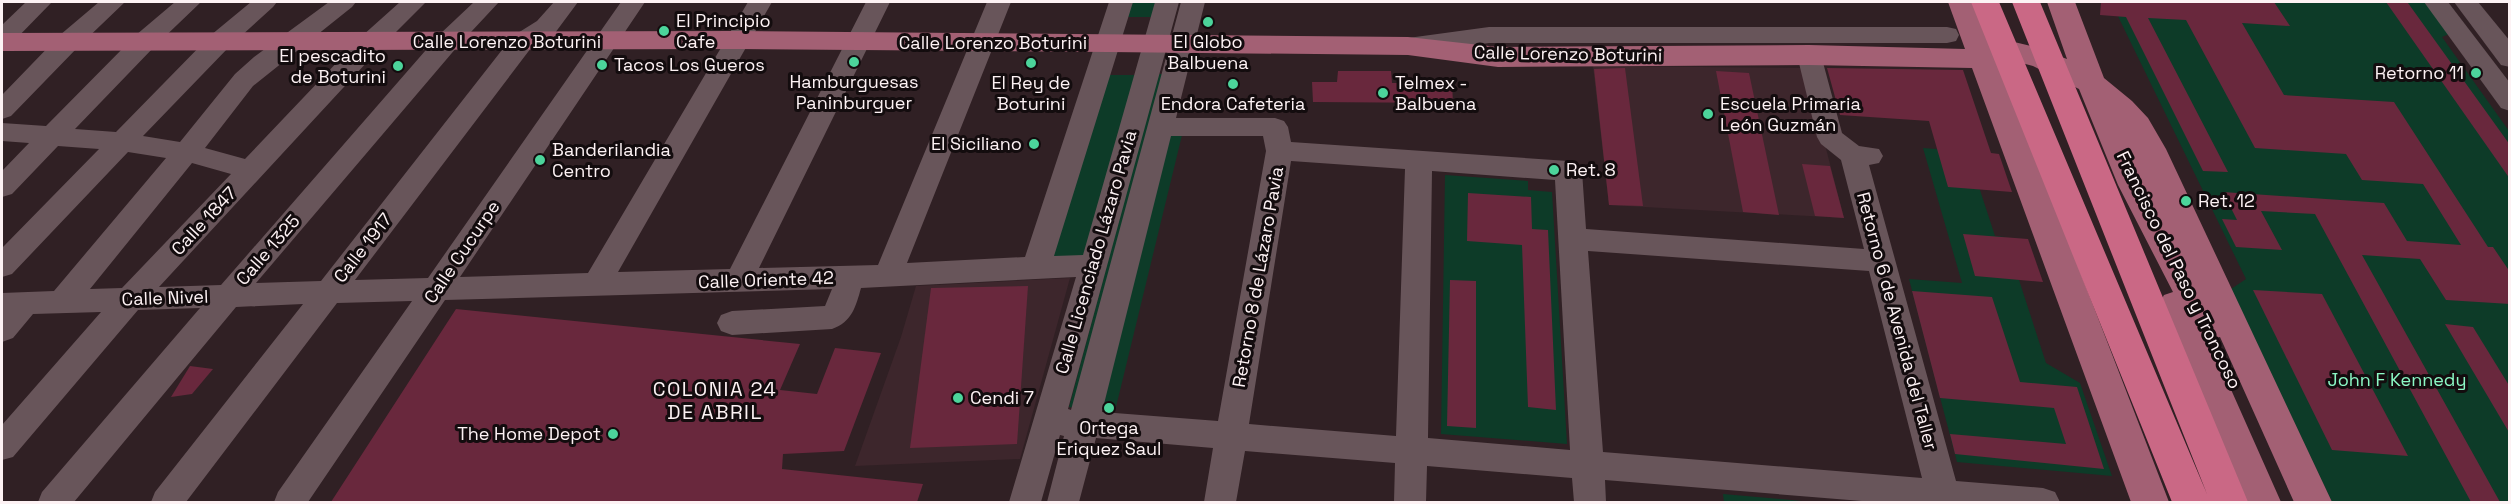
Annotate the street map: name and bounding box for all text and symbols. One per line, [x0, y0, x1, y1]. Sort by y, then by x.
place label: El Principio Cafe [676, 9, 771, 53]
marker: El Globo Balbuena [1201, 15, 1215, 29]
marker: El Principio Cafe [657, 24, 671, 38]
street label: Calle Lorenzo Boturini [413, 30, 601, 53]
place label: El Globo Balbuena [1167, 30, 1249, 74]
street label: Calle Lorenzo Boturini [899, 31, 1087, 54]
street label: Calle Lorenzo Boturini [1474, 40, 1662, 67]
place label: El pescadito de Boturini [279, 44, 386, 88]
place label: Tacos Los Gueros [614, 53, 765, 76]
marker: Hamburguesas Paninburguer [847, 55, 861, 69]
marker: El Rey de Boturini [1024, 56, 1038, 70]
marker: Tacos Los Gueros [595, 58, 609, 72]
marker: El pescadito de Boturini [391, 59, 405, 73]
place label: Retorno 11 [2375, 61, 2464, 84]
marker: Retorno 11 [2469, 66, 2483, 80]
place label: Hamburguesas Paninburguer [789, 70, 919, 114]
place label: El Rey de Boturini [991, 71, 1071, 115]
place label: Telmex - Balbuena [1395, 71, 1476, 115]
marker: Endora Cafeteria [1226, 77, 1240, 91]
marker: Telmex - Balbuena [1376, 86, 1390, 100]
place label: Endora Cafeteria [1161, 92, 1305, 115]
place label: Escuela Primaria León Guzmán [1720, 92, 1861, 136]
marker: Escuela Primaria León Guzmán [1701, 107, 1715, 121]
street label: Calle Licenciado Lázaro Pavia [1050, 127, 1141, 376]
place label: El Siciliano [931, 132, 1022, 155]
marker: El Siciliano [1027, 137, 1041, 151]
place label: Banderilandia Centro [552, 138, 671, 182]
street label: Francisco del Paso y Troncoso [2112, 147, 2247, 392]
marker: Banderilandia Centro [533, 153, 547, 167]
place label: Ret. 8 [1566, 158, 1616, 181]
marker: Ret. 8 [1547, 163, 1561, 177]
street label: Retorno 8 de Lázaro Pavia [1227, 165, 1288, 389]
street label: Calle 1847 [166, 182, 241, 260]
street label: Retorno 6 de Avenida del Taller [1852, 189, 1943, 453]
place label: Ret. 12 [2198, 189, 2255, 212]
marker: Ret. 12 [2179, 194, 2193, 208]
street label: Calle Cucurpe [419, 196, 505, 308]
street label: Calle 1917 [328, 208, 397, 287]
street label: Calle 1325 [231, 210, 305, 290]
street label: Calle Oriente 42 [698, 266, 834, 293]
street label: Calle Nivel [121, 284, 209, 311]
park label: John F Kennedy [2328, 368, 2466, 391]
district label: COLONIA 24 DE ABRIL [653, 376, 777, 425]
place label: Cendi 7 [970, 386, 1034, 409]
marker: Cendi 7 [951, 391, 965, 405]
marker: Ortega Eriquez Saul [1102, 401, 1116, 415]
place label: Ortega Eriquez Saul [1057, 416, 1161, 460]
place label: The Home Depot [457, 422, 601, 445]
marker: The Home Depot [606, 427, 620, 441]

